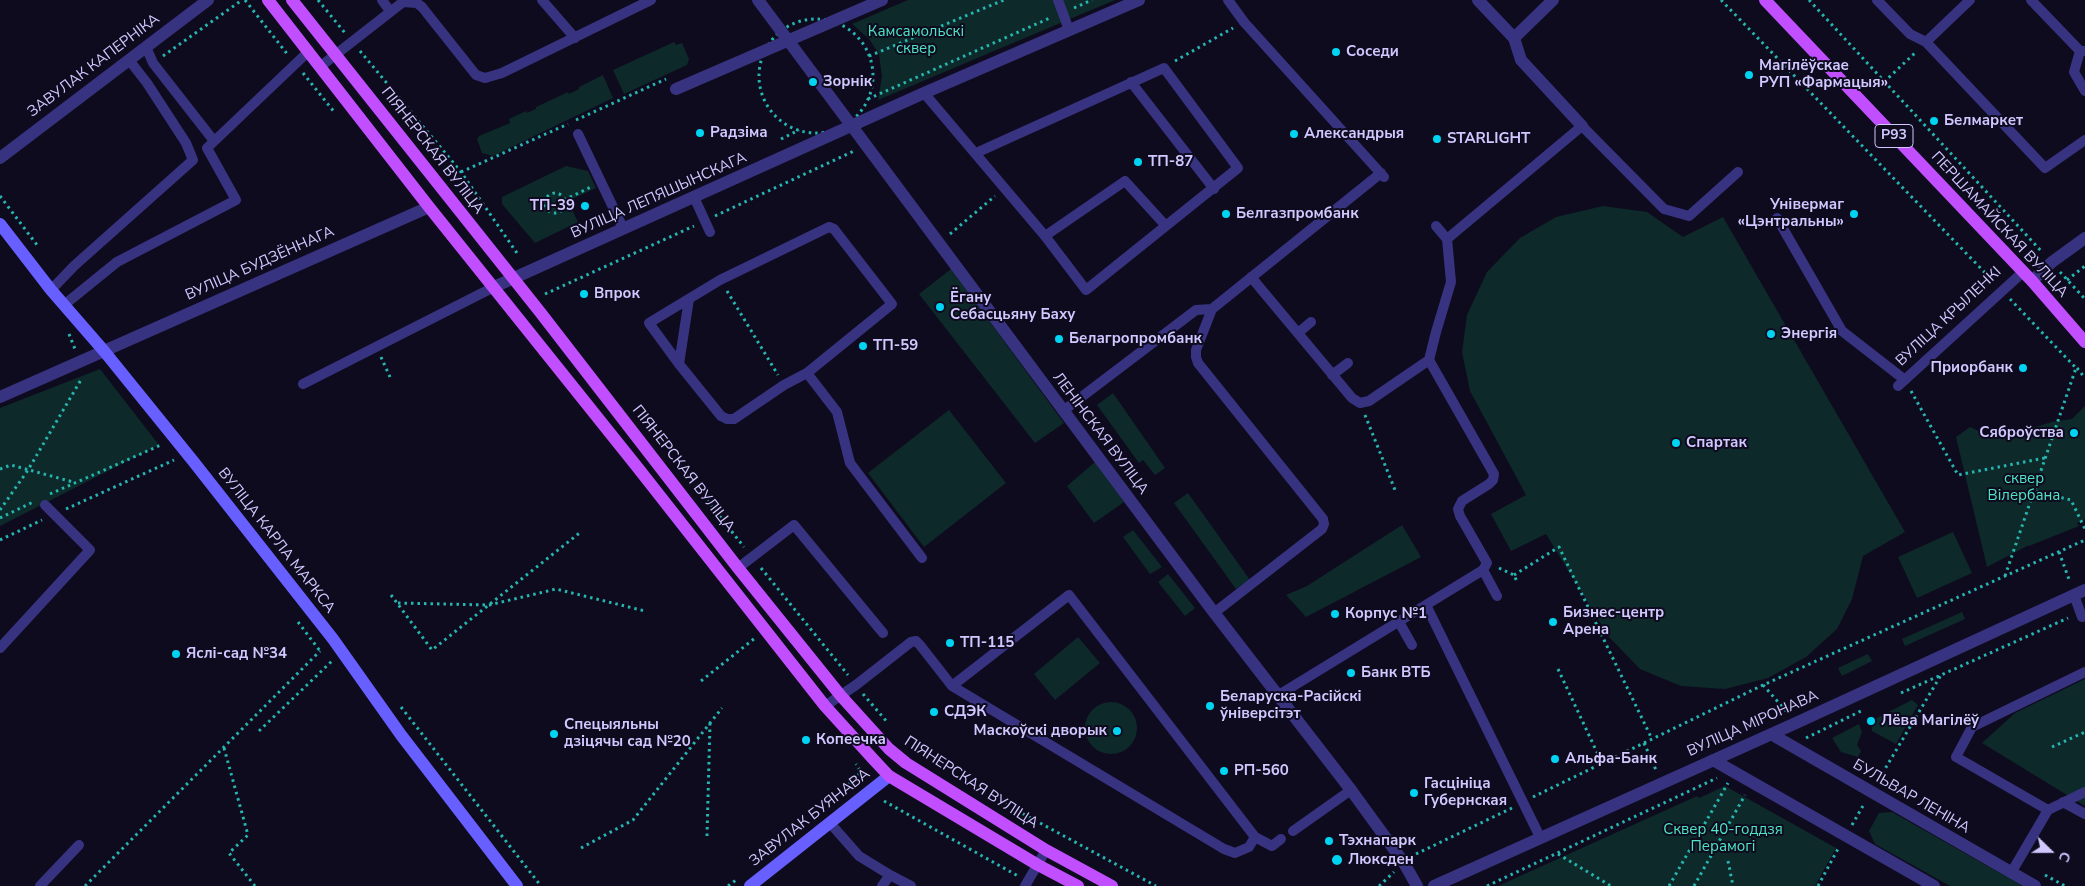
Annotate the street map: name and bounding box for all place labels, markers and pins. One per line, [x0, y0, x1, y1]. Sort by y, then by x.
place label: Соседи [1346, 43, 1399, 61]
marker: Соседи [1330, 46, 1342, 58]
place label: Магілёўскае РУП «Фармацыя» [1759, 57, 1888, 92]
marker: Магілёўскае РУП «Фармацыя» [1743, 69, 1755, 81]
place label: Зорнік [823, 73, 872, 91]
marker: Зорнік [807, 76, 819, 88]
place label: Белмаркет [1944, 112, 2023, 130]
marker: Белмаркет [1928, 115, 1940, 127]
place label: Радзіма [710, 124, 768, 142]
place label: Александрыя [1304, 125, 1404, 143]
marker: Радзіма [694, 127, 706, 139]
marker: Александрыя [1288, 128, 1300, 140]
place label: STARLIGHT [1447, 130, 1530, 148]
marker: STARLIGHT [1431, 133, 1443, 145]
place label: ТП-87 [1148, 153, 1193, 171]
marker: ТП-87 [1132, 156, 1144, 168]
place label: Універмаг «Цэнтральны» [1737, 196, 1844, 231]
place label: ТП-39 [530, 197, 575, 215]
marker: ТП-39 [579, 200, 591, 212]
place label: Белгазпромбанк [1236, 205, 1359, 223]
marker: Белгазпромбанк [1220, 208, 1232, 220]
marker: Універмаг «Цэнтральны» [1848, 208, 1860, 220]
place label: Впрок [594, 285, 640, 303]
marker: Впрок [578, 288, 590, 300]
place label: Ёгану Себасцьяну Баху [950, 289, 1075, 324]
marker: Ёгану Себасцьяну Баху [934, 301, 946, 313]
place label: Энергія [1781, 325, 1837, 343]
marker: Энергія [1765, 328, 1777, 340]
place label: Белагропромбанк [1069, 330, 1202, 348]
marker: Белагропромбанк [1053, 333, 1065, 345]
place label: ТП-59 [873, 337, 918, 355]
marker: ТП-59 [857, 340, 869, 352]
place label: Приорбанк [1930, 359, 2013, 377]
marker: Приорбанк [2017, 362, 2029, 374]
place label: Сяброўства [1979, 424, 2064, 442]
marker: Сяброўства [2068, 427, 2080, 439]
place label: Спартак [1686, 434, 1747, 452]
marker: Спартак [1670, 437, 1682, 449]
place label: Бизнес-центр Арена [1563, 604, 1664, 639]
place label: Корпус №1 [1345, 605, 1427, 623]
marker: Корпус №1 [1329, 608, 1341, 620]
marker: Бизнес-центр Арена [1547, 616, 1559, 628]
place label: ТП-115 [960, 634, 1014, 652]
marker: ТП-115 [944, 637, 956, 649]
place label: Яслі-сад №34 [186, 645, 287, 663]
marker: Яслі-сад №34 [170, 648, 182, 660]
place label: Банк ВТБ [1361, 664, 1431, 682]
marker: Банк ВТБ [1345, 667, 1357, 679]
place label: Беларуска-Расійскі ўніверсітэт [1220, 688, 1362, 723]
marker: Беларуска-Расійскі ўніверсітэт [1204, 700, 1216, 712]
place label: СДЭК [944, 703, 986, 721]
marker: СДЭК [928, 706, 940, 718]
place label: Лёва Магілёў [1881, 712, 1979, 730]
marker: Лёва Магілёў [1865, 715, 1877, 727]
place label: Спецыяльны дзіцячы сад №20 [564, 716, 691, 751]
place label: Маскоўскі дворык [974, 722, 1107, 740]
marker: Маскоўскі дворык [1111, 725, 1123, 737]
marker: Спецыяльны дзіцячы сад №20 [548, 728, 560, 740]
place label: Копеечка [816, 731, 886, 749]
marker: Копеечка [800, 734, 812, 746]
place label: Альфа-Банк [1565, 750, 1657, 768]
marker: Альфа-Банк [1549, 753, 1561, 765]
place label: РП-560 [1234, 762, 1289, 780]
marker: РП-560 [1218, 765, 1230, 777]
place label: Гасцініца Губернская [1424, 775, 1507, 810]
marker: Гасцініца Губернская [1408, 787, 1420, 799]
place label: Тэхнапарк [1339, 832, 1416, 850]
marker: Тэхнапарк [1323, 835, 1335, 847]
place label: Люксден [1348, 851, 1414, 869]
marker: Люксден [1330, 853, 1344, 867]

